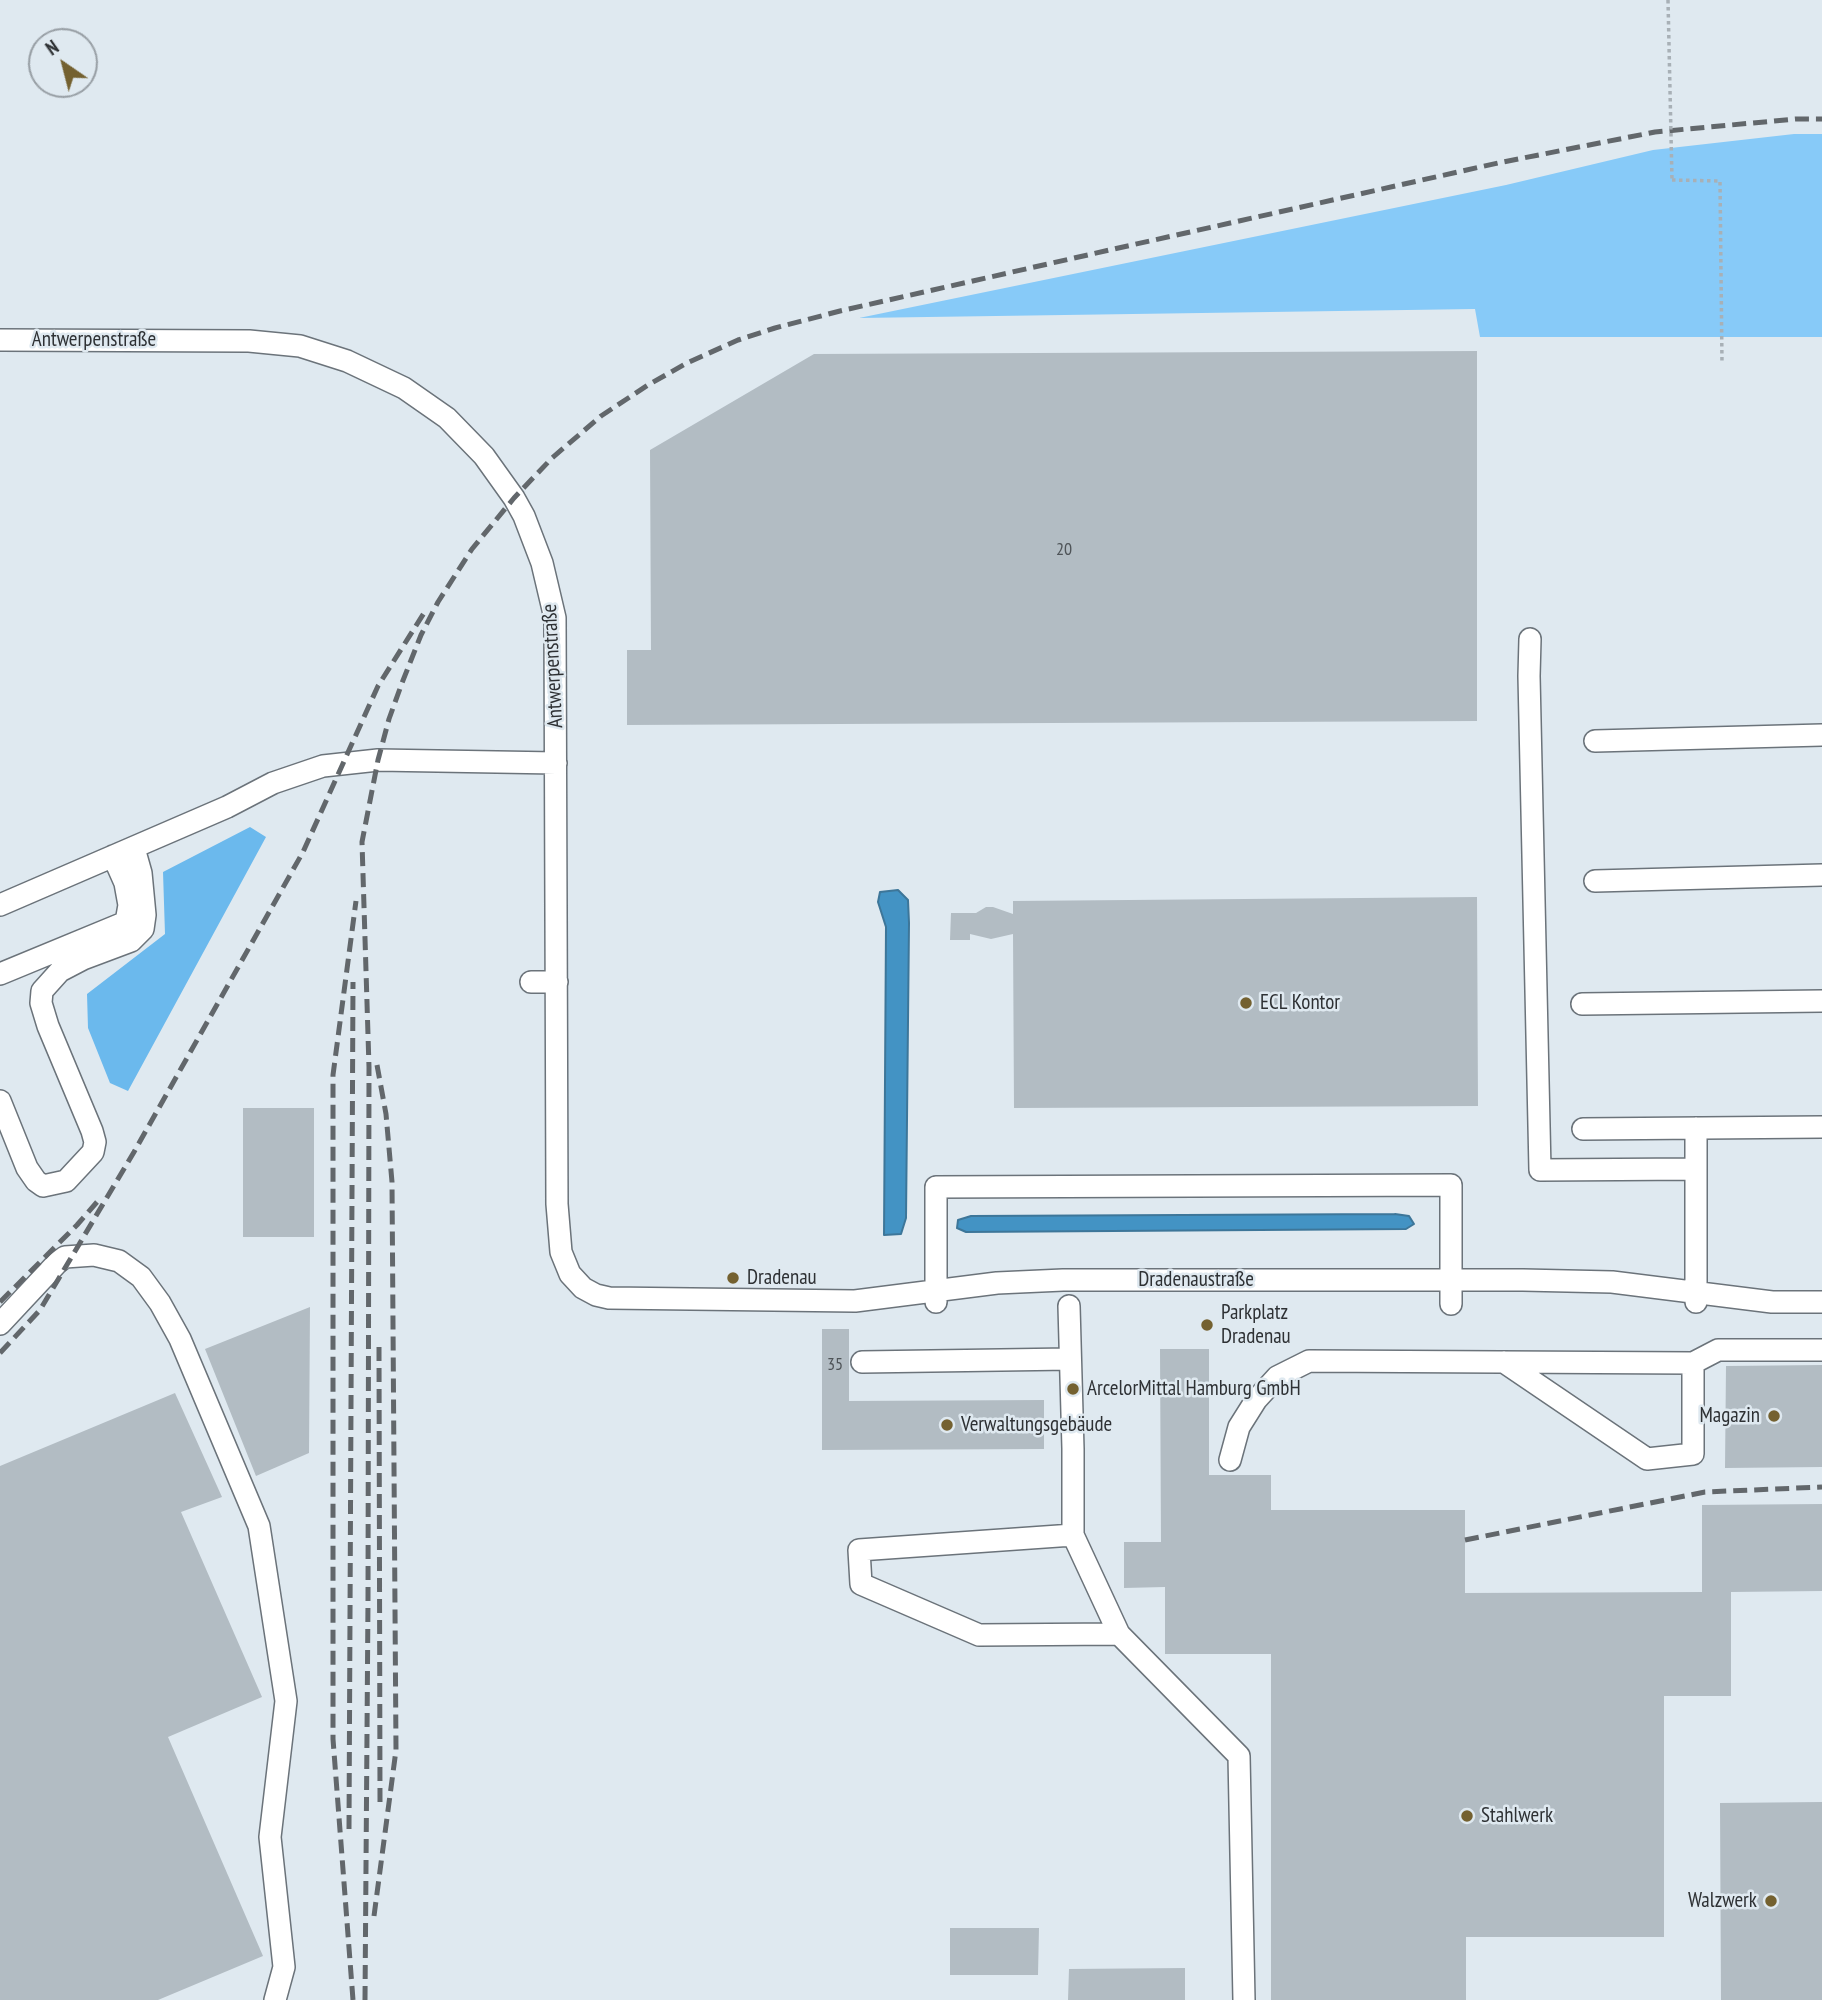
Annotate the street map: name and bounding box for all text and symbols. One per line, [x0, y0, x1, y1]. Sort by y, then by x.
north arrow [28, 28, 98, 98]
text: N [41, 35, 63, 60]
street label: Antwerpenstraße [32, 327, 156, 353]
house number: 20 [1056, 539, 1072, 561]
street label: Antwerpenstraße [537, 603, 569, 729]
place label: ECL Kontor [1260, 990, 1340, 1016]
marker: ECL Kontor [1238, 995, 1254, 1011]
place label: Dradenau [747, 1265, 817, 1291]
street label: Dradenaustraße [1138, 1267, 1254, 1293]
marker: Dradenau [725, 1270, 741, 1286]
place label: Parkplatz Dradenau [1221, 1300, 1291, 1350]
marker: Parkplatz Dradenau [1199, 1317, 1215, 1333]
house number: 35 [827, 1354, 843, 1376]
place label: ArcelorMittal Hamburg GmbH [1087, 1376, 1301, 1402]
marker: ArcelorMittal Hamburg GmbH [1065, 1381, 1081, 1397]
place label: Magazin [1699, 1403, 1760, 1429]
marker: Magazin [1766, 1408, 1782, 1424]
place label: Verwaltungsgebäude [961, 1412, 1112, 1438]
marker: Verwaltungsgebäude [939, 1417, 955, 1433]
place label: Stahlwerk [1481, 1803, 1553, 1829]
marker: Stahlwerk [1459, 1808, 1475, 1824]
place label: Walzwerk [1688, 1888, 1757, 1914]
marker: Walzwerk [1763, 1893, 1779, 1909]

